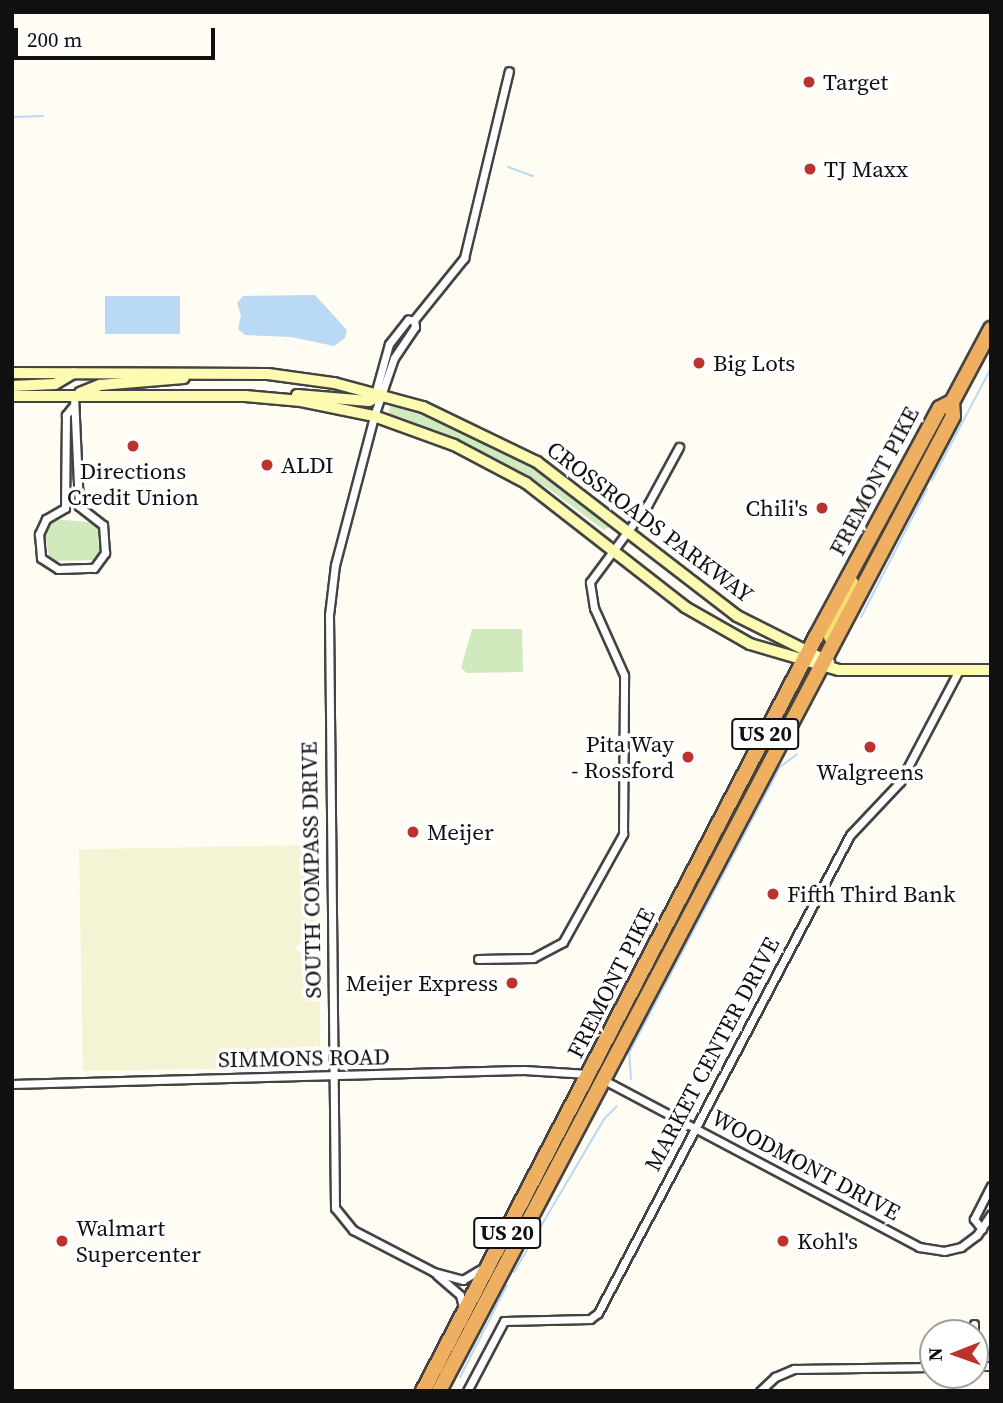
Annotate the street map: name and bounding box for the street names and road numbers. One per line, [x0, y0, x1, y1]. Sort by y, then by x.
street label: FREMONT PIKE [823, 402, 925, 560]
street label: CROSSROADS PARKWAY [541, 435, 759, 609]
road number: US 20 [730, 716, 800, 752]
street label: SOUTH COMPASS DRIVE [295, 741, 327, 999]
street label: FREMONT PIKE [561, 903, 661, 1063]
street label: MARKET CENTER DRIVE [639, 932, 785, 1176]
street label: SIMMONS ROAD [218, 1043, 390, 1073]
street label: WOODMONT DRIVE [707, 1104, 905, 1226]
road number: US 20 [472, 1216, 542, 1250]

